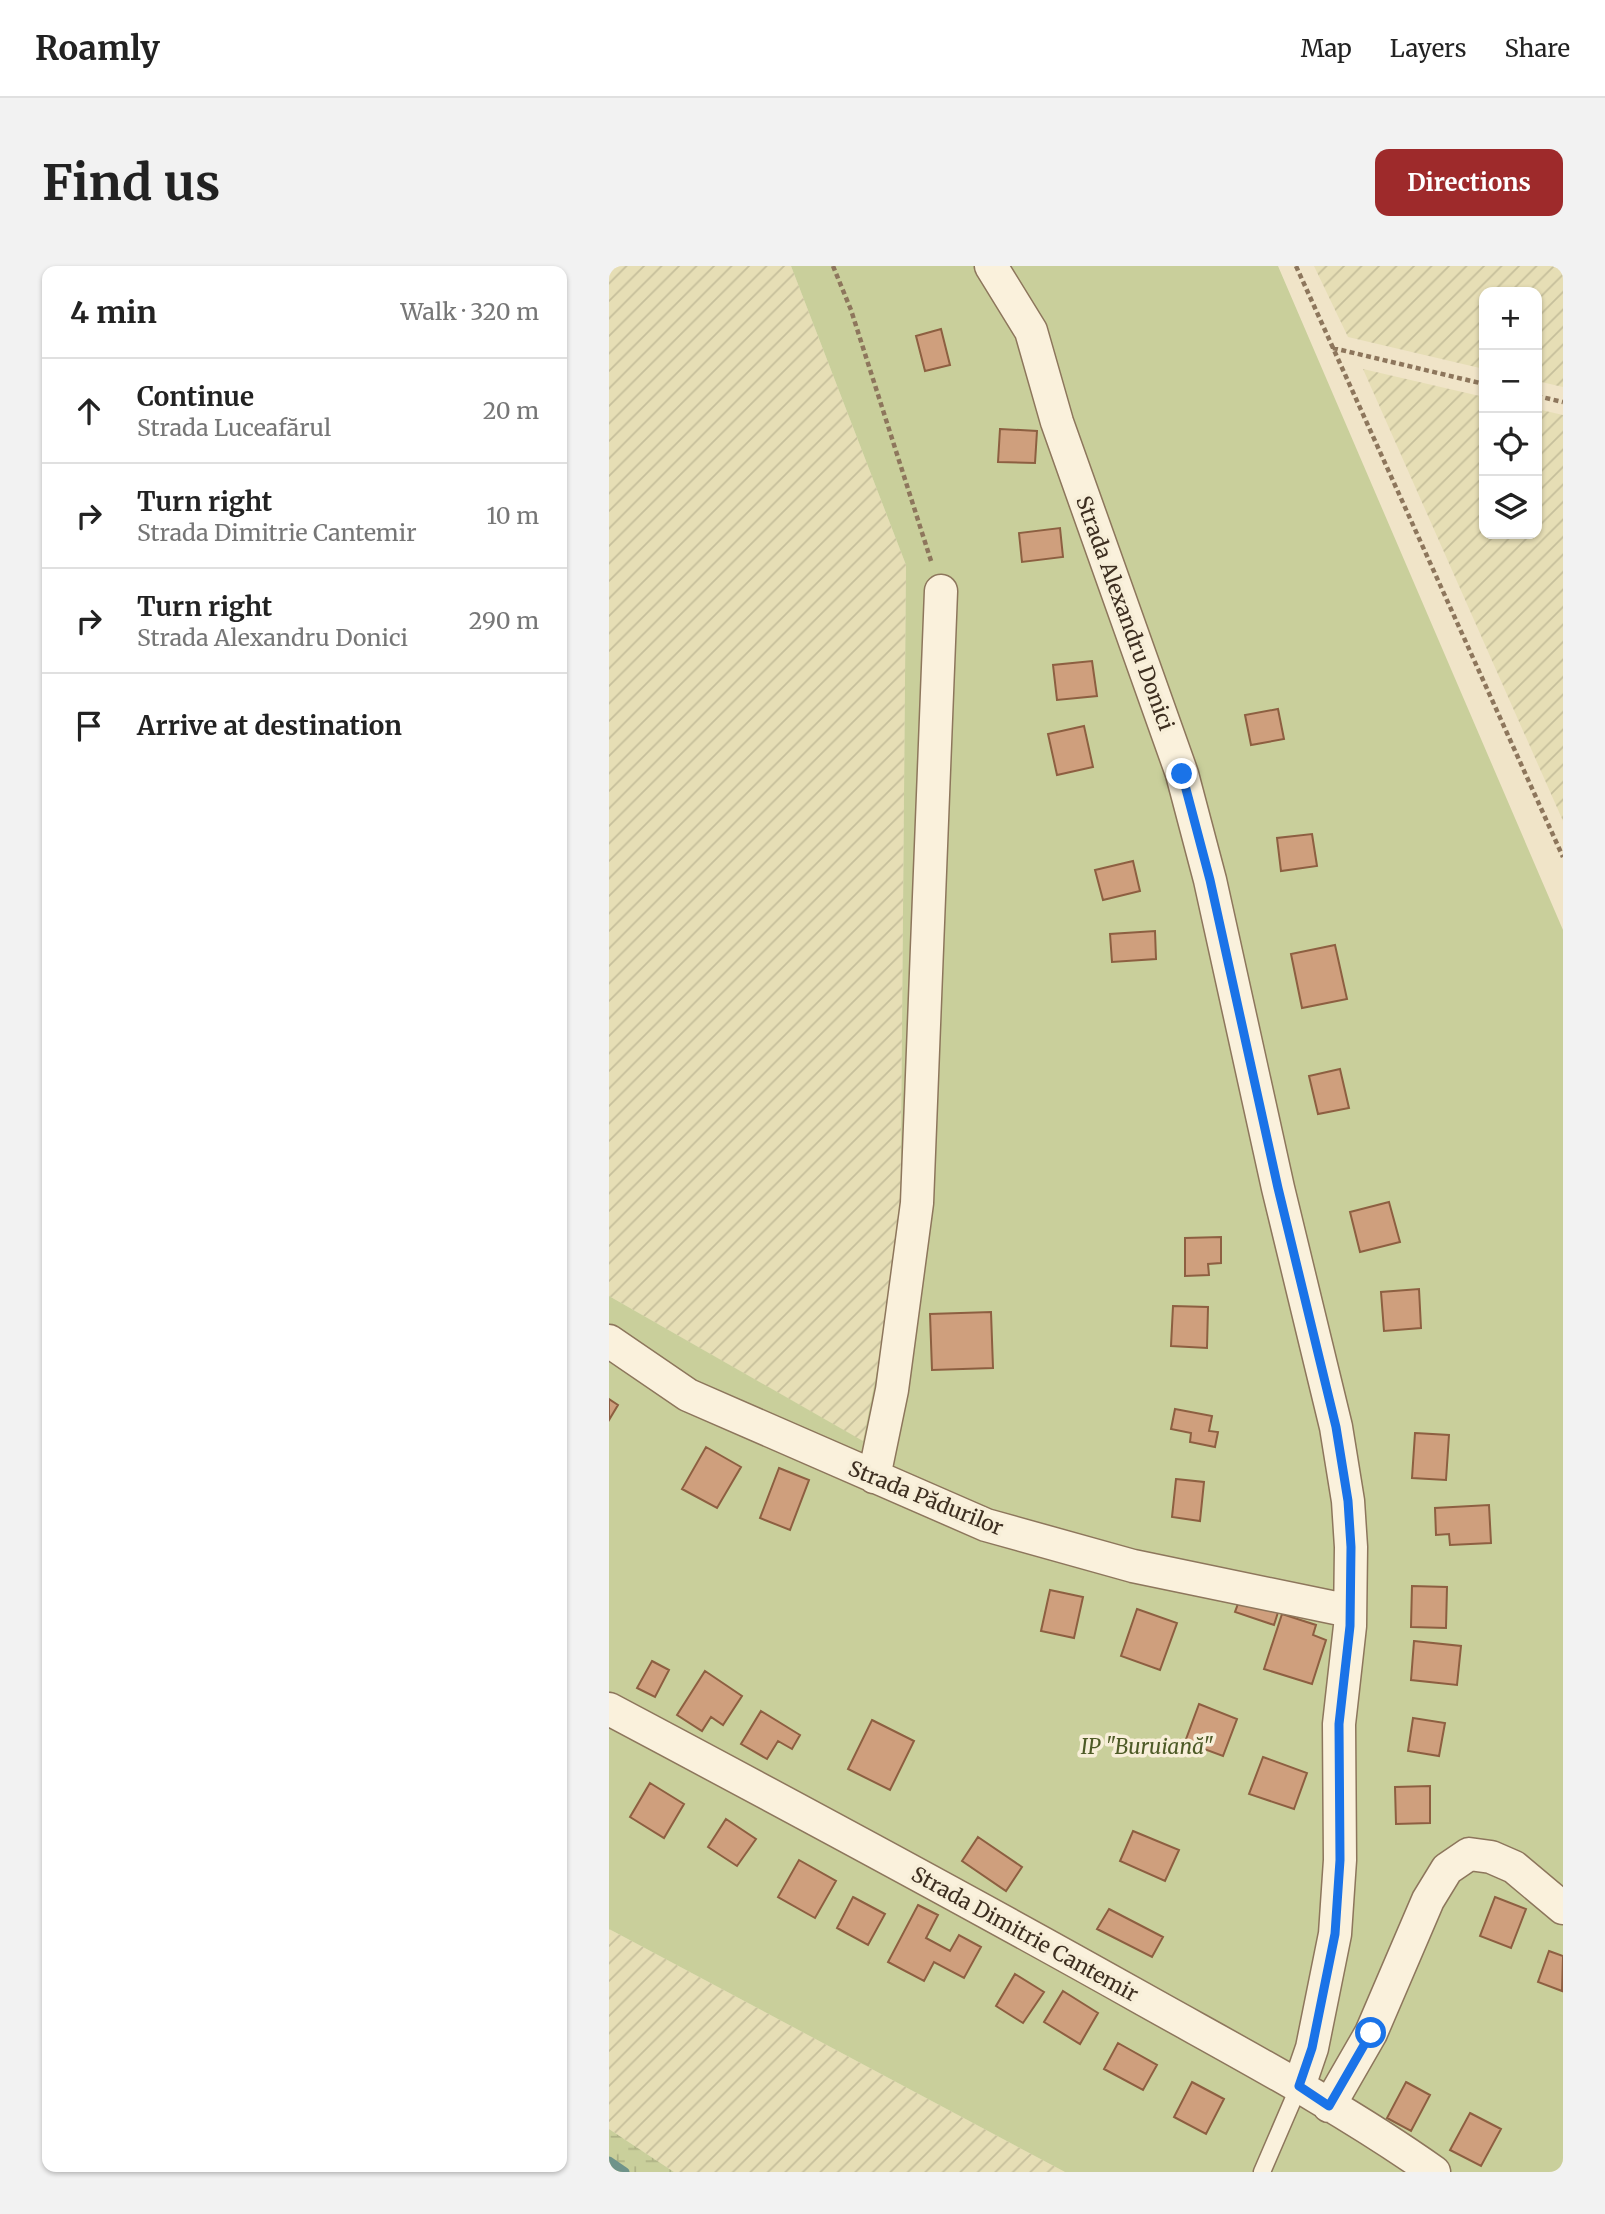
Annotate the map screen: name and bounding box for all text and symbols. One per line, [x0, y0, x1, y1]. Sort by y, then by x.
text: Roamly [35, 28, 160, 69]
text: Map [1301, 33, 1352, 64]
text: Layers [1390, 33, 1466, 64]
text: Share [1504, 33, 1570, 64]
button: Directions [1375, 149, 1563, 216]
text: Find us [42, 152, 220, 213]
map controls [1479, 287, 1542, 539]
button: + [1479, 287, 1542, 350]
text: 4 min [70, 293, 157, 331]
text: Walk · 320 m [401, 297, 539, 326]
button: − [1479, 350, 1542, 413]
text: Continue [137, 380, 254, 413]
icon: ahead [70, 392, 108, 430]
text: 20 m [483, 396, 539, 425]
text: Strada Luceafărul [137, 413, 331, 442]
button: locate [1479, 413, 1542, 476]
button: layers [1479, 476, 1542, 539]
text: Turn right [137, 485, 272, 518]
street label: Strada Alexandru Donici [1070, 492, 1180, 734]
icon: right [70, 497, 108, 535]
text: 10 m [486, 501, 539, 530]
text: Strada Dimitrie Cantemir [137, 518, 416, 547]
text: Turn right [137, 590, 272, 623]
icon: right [70, 602, 108, 640]
text: 290 m [469, 606, 539, 635]
text: Strada Alexandru Donici [137, 623, 408, 652]
icon: arrive [70, 707, 108, 745]
text: Arrive at destination [137, 709, 402, 742]
route end [1166, 758, 1197, 789]
street label: Strada Pădurilor [845, 1455, 1007, 1541]
park label: IP "Buruiană" [1081, 1733, 1214, 1760]
street label: Strada Dimitrie Cantemir [907, 1860, 1143, 2008]
route start [1355, 2017, 1386, 2048]

